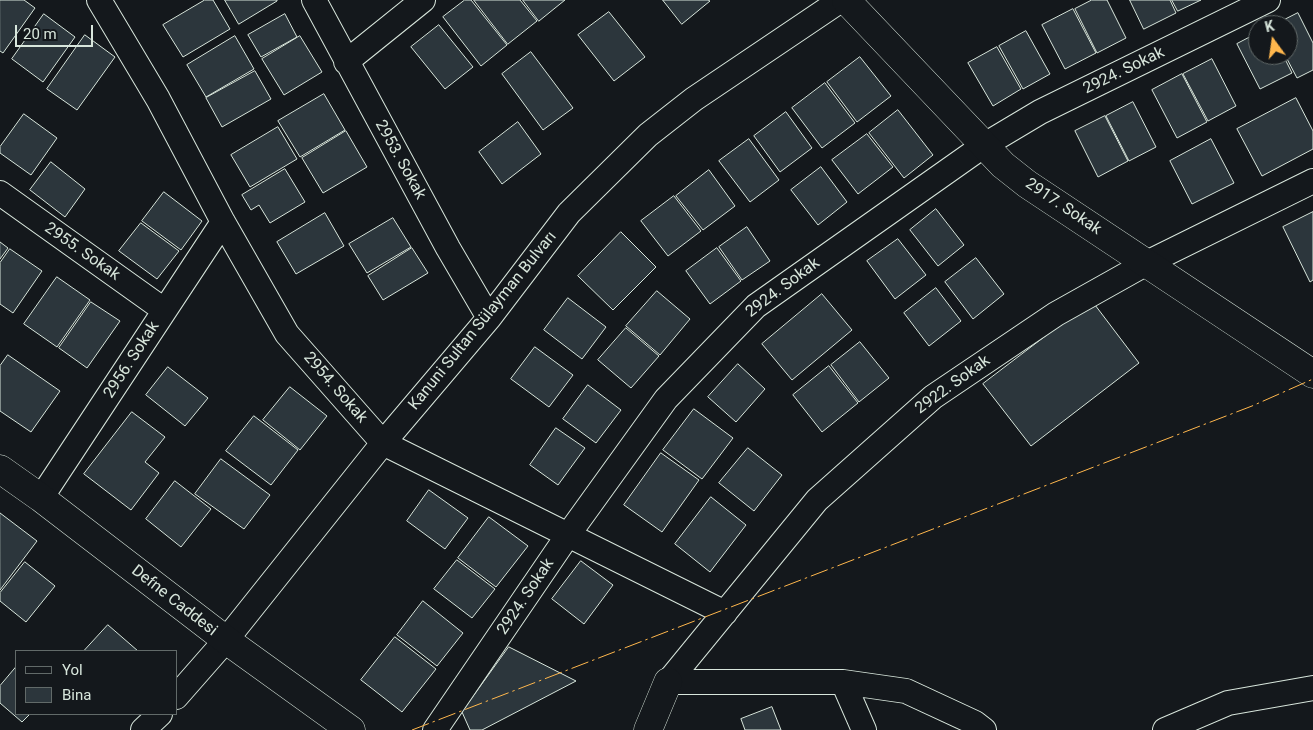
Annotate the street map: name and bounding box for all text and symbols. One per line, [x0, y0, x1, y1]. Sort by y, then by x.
scale bar [18, 15, 95, 47]
north arrow [1248, 15, 1298, 65]
text: K [1263, 18, 1276, 35]
text: 20 m [23, 25, 57, 43]
street label: 2924. Sokak [1080, 43, 1168, 99]
street label: 2953. Sokak [370, 117, 430, 203]
street label: 2917. Sokak [1021, 175, 1105, 239]
street label: 2955. Sokak [41, 219, 123, 285]
street label: Kanuni Sultan Sülayman Bulvarı [405, 228, 561, 414]
street label: 2924. Sokak [742, 254, 824, 322]
street label: 2956. Sokak [100, 318, 164, 402]
street label: 2954. Sokak [299, 349, 371, 427]
street label: 2922. Sokak [912, 351, 994, 419]
street label: 2924. Sokak [494, 555, 558, 639]
street label: Defne Caddesi [127, 562, 221, 640]
legend [15, 650, 178, 715]
text: Yol [62, 661, 83, 679]
text: Bina [62, 686, 91, 704]

